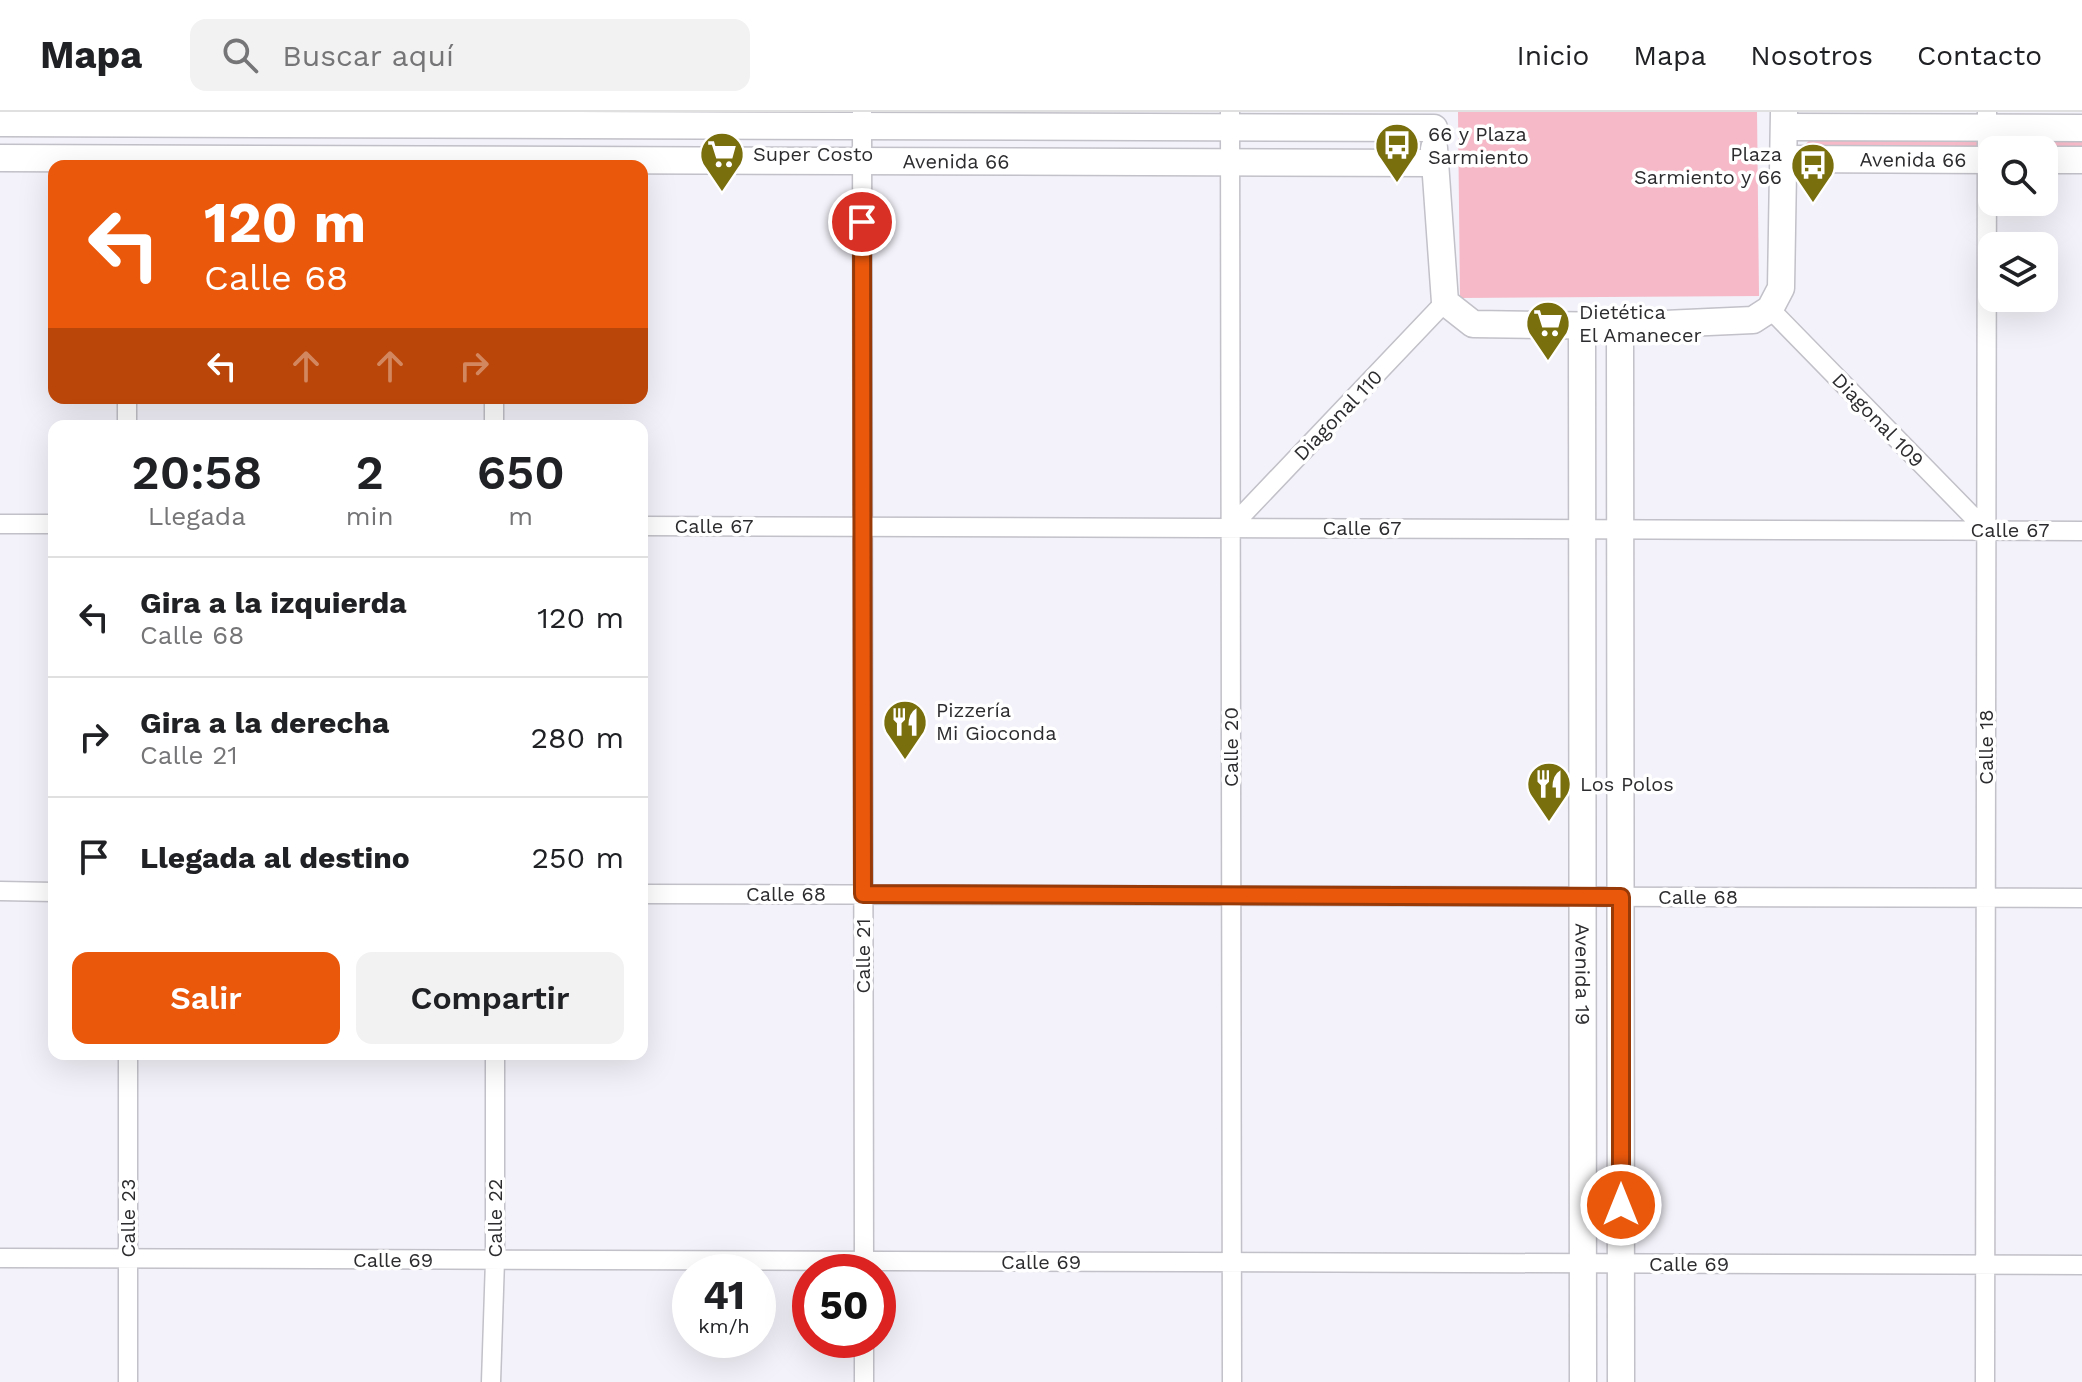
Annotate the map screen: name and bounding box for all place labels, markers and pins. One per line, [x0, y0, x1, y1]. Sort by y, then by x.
bus stop icon: 66 y Plaza Sarmiento [1373, 121, 1421, 184]
place label: 66 y Plaza Sarmiento [1428, 122, 1529, 169]
supermarket icon: Super Costo [698, 130, 746, 193]
bus stop icon: Plaza Sarmiento y 66 [1789, 141, 1837, 204]
place label: Super Costo [753, 142, 873, 166]
place label: Plaza Sarmiento y 66 [1634, 142, 1782, 189]
pin [828, 188, 896, 256]
supermarket icon: Dietética El Amanecer [1524, 299, 1572, 362]
place label: Dietética El Amanecer [1579, 300, 1702, 347]
restaurant icon: Pizzería Mi Gioconda [881, 698, 929, 761]
place label: Pizzería Mi Gioconda [936, 698, 1056, 745]
restaurant icon: Los Polos [1525, 760, 1573, 823]
place label: Los Polos [1580, 772, 1674, 796]

